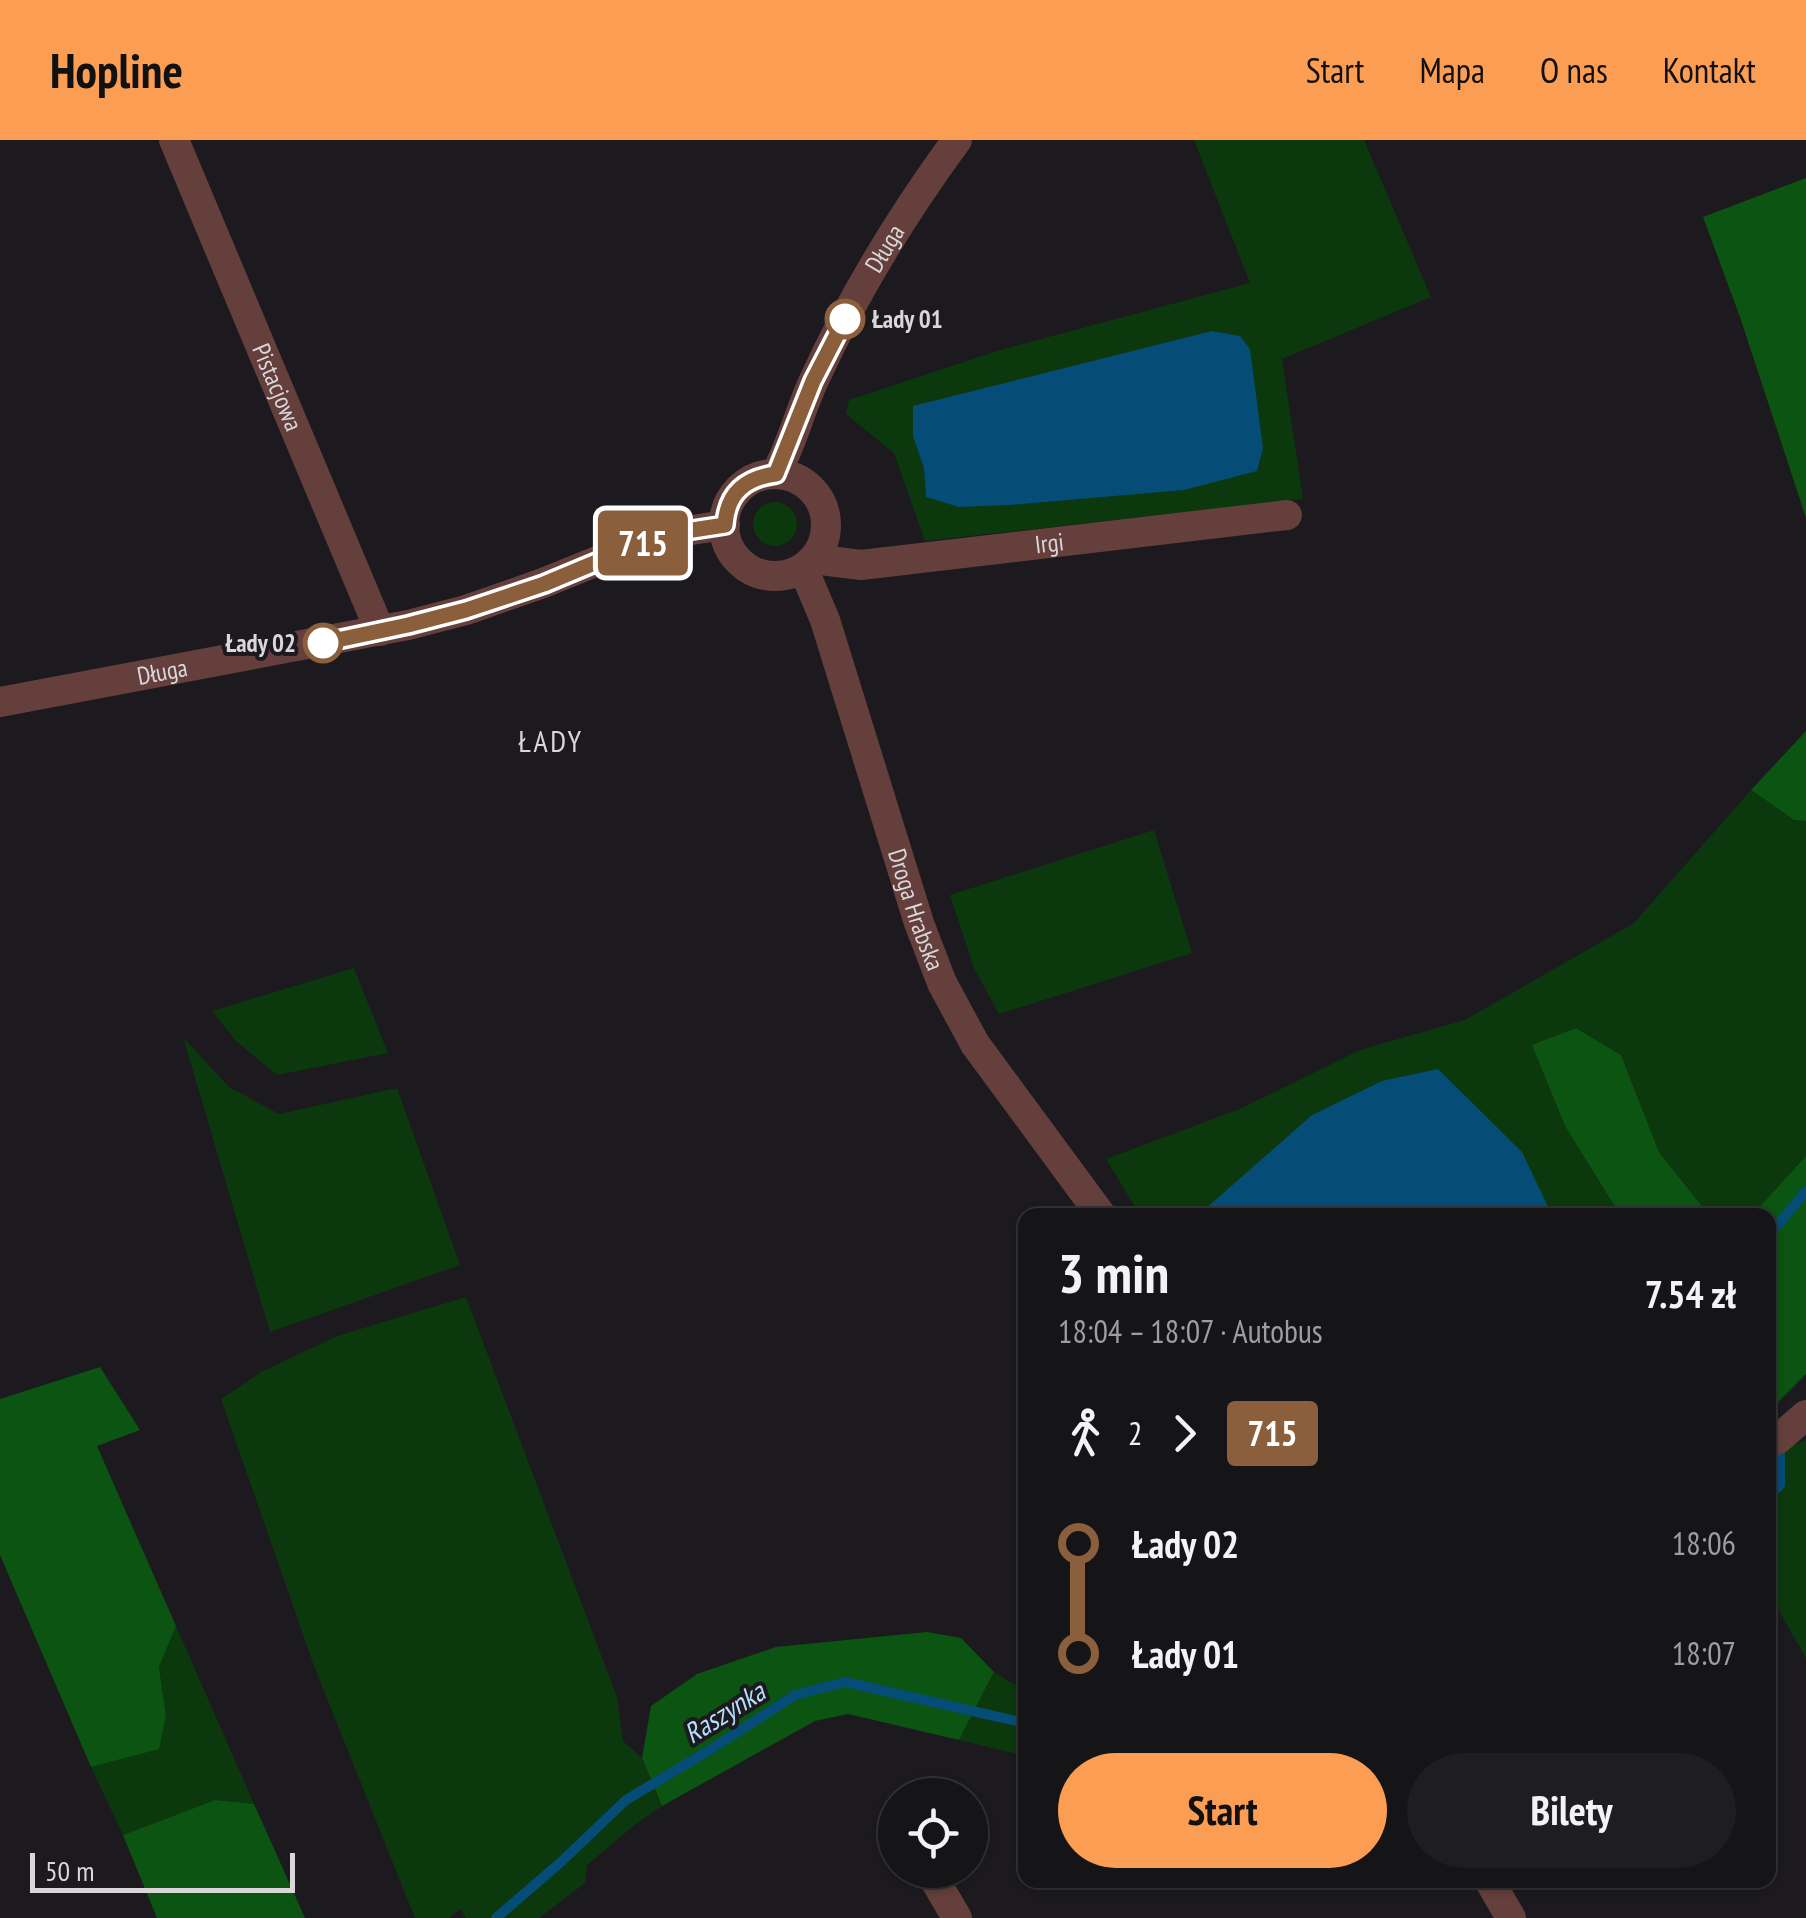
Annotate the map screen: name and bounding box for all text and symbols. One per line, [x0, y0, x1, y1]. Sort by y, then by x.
text: Hopline [50, 39, 183, 101]
text: Start [1306, 47, 1364, 93]
text: Mapa [1419, 47, 1485, 93]
text: O nas [1540, 47, 1608, 93]
text: Kontakt [1663, 47, 1756, 93]
street label: Długa [858, 218, 911, 278]
marker: Łady 01 [826, 300, 864, 338]
place label: Łady 01 [872, 303, 943, 335]
street label: Pistacjowa [245, 339, 310, 436]
line badge: 715 [586, 510, 700, 576]
text: 715 [618, 520, 668, 566]
street label: Irgi [1033, 525, 1066, 560]
marker: Łady 02 [304, 624, 342, 662]
place label: Łady 02 [225, 627, 296, 659]
street label: Długa [134, 651, 190, 692]
district label: ŁADY [518, 721, 584, 760]
street label: Droga Hrabska [881, 845, 952, 975]
text: 3 min [1058, 1237, 1169, 1308]
text: 7.54 zł [1645, 1269, 1736, 1318]
text: 18:04 – 18:07 · Autobus [1058, 1310, 1323, 1352]
icon: walk [1058, 1406, 1113, 1461]
icon: forward [1157, 1406, 1212, 1461]
text: 715 [1247, 1410, 1298, 1456]
text: 2 [1128, 1412, 1142, 1454]
text: Łady 02 [1132, 1519, 1239, 1568]
text: 18:06 [1672, 1522, 1736, 1564]
text: Łady 01 [1132, 1629, 1239, 1678]
text: 18:07 [1672, 1632, 1736, 1674]
water label: Raszynka [676, 1672, 773, 1751]
button: Start [1058, 1753, 1387, 1868]
button: Bilety [1407, 1753, 1736, 1868]
map controls [878, 1778, 988, 1888]
button: locate [878, 1778, 988, 1888]
scale bar [30, 1848, 295, 1892]
text: 50 m [45, 1852, 94, 1889]

